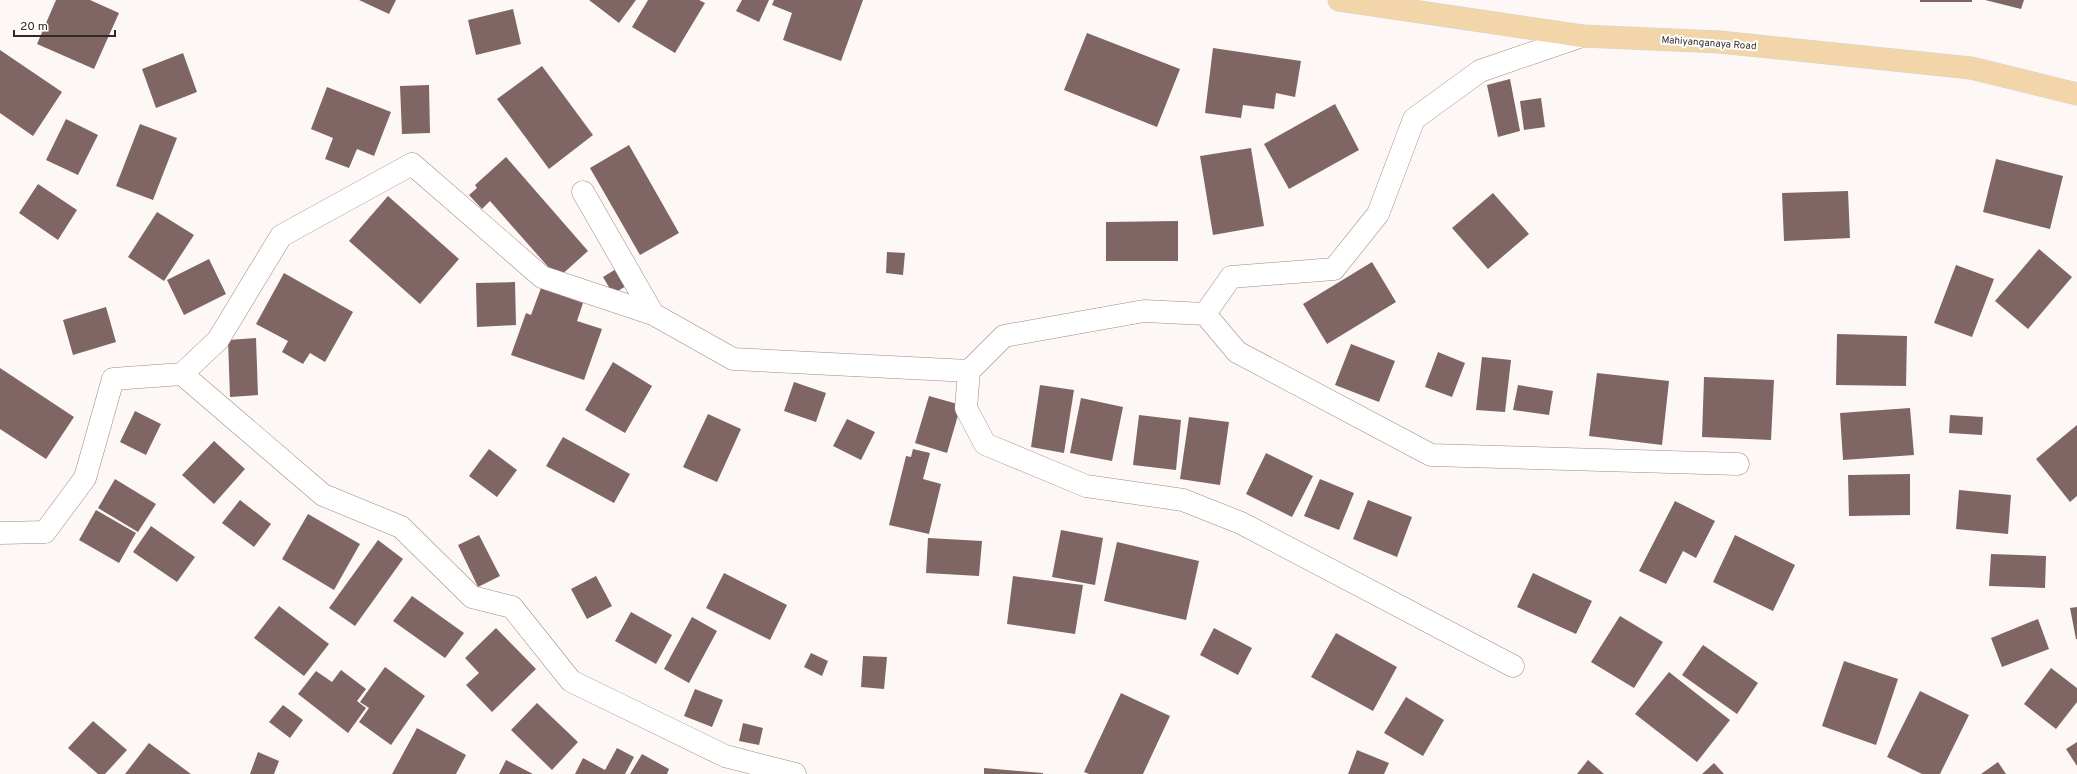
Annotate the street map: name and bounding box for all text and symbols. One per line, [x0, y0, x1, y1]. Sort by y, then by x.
scale bar [14, 12, 115, 38]
text: 20 m [20, 19, 48, 35]
street label: Mahiyanganaya Road [1661, 34, 1757, 53]

